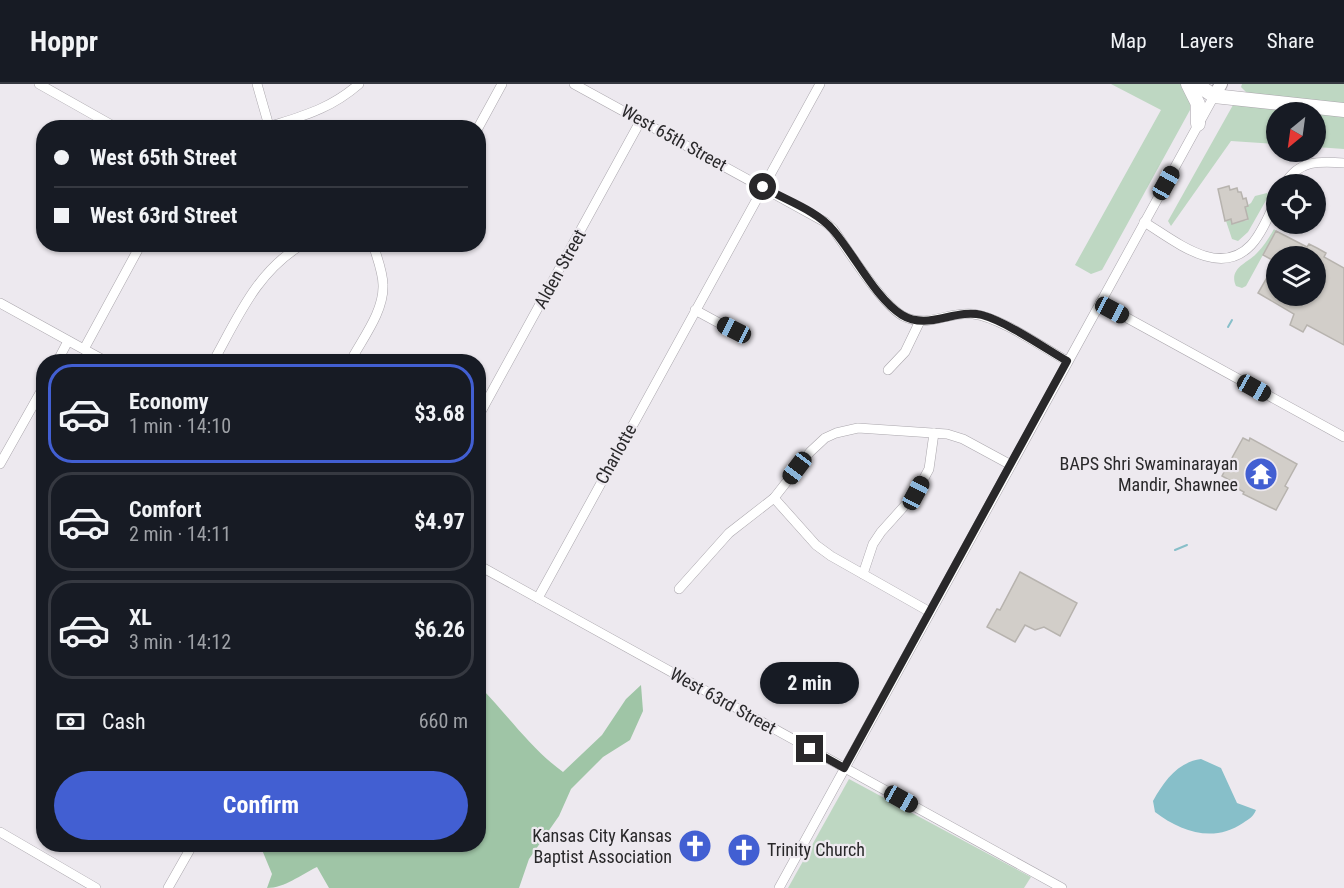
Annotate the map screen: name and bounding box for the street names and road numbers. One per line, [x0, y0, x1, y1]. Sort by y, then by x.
street label: West 65th Street [618, 100, 731, 175]
street label: Alden Street [529, 226, 590, 312]
street label: Charlotte [591, 420, 641, 487]
street label: West 63rd Street [667, 663, 780, 738]

